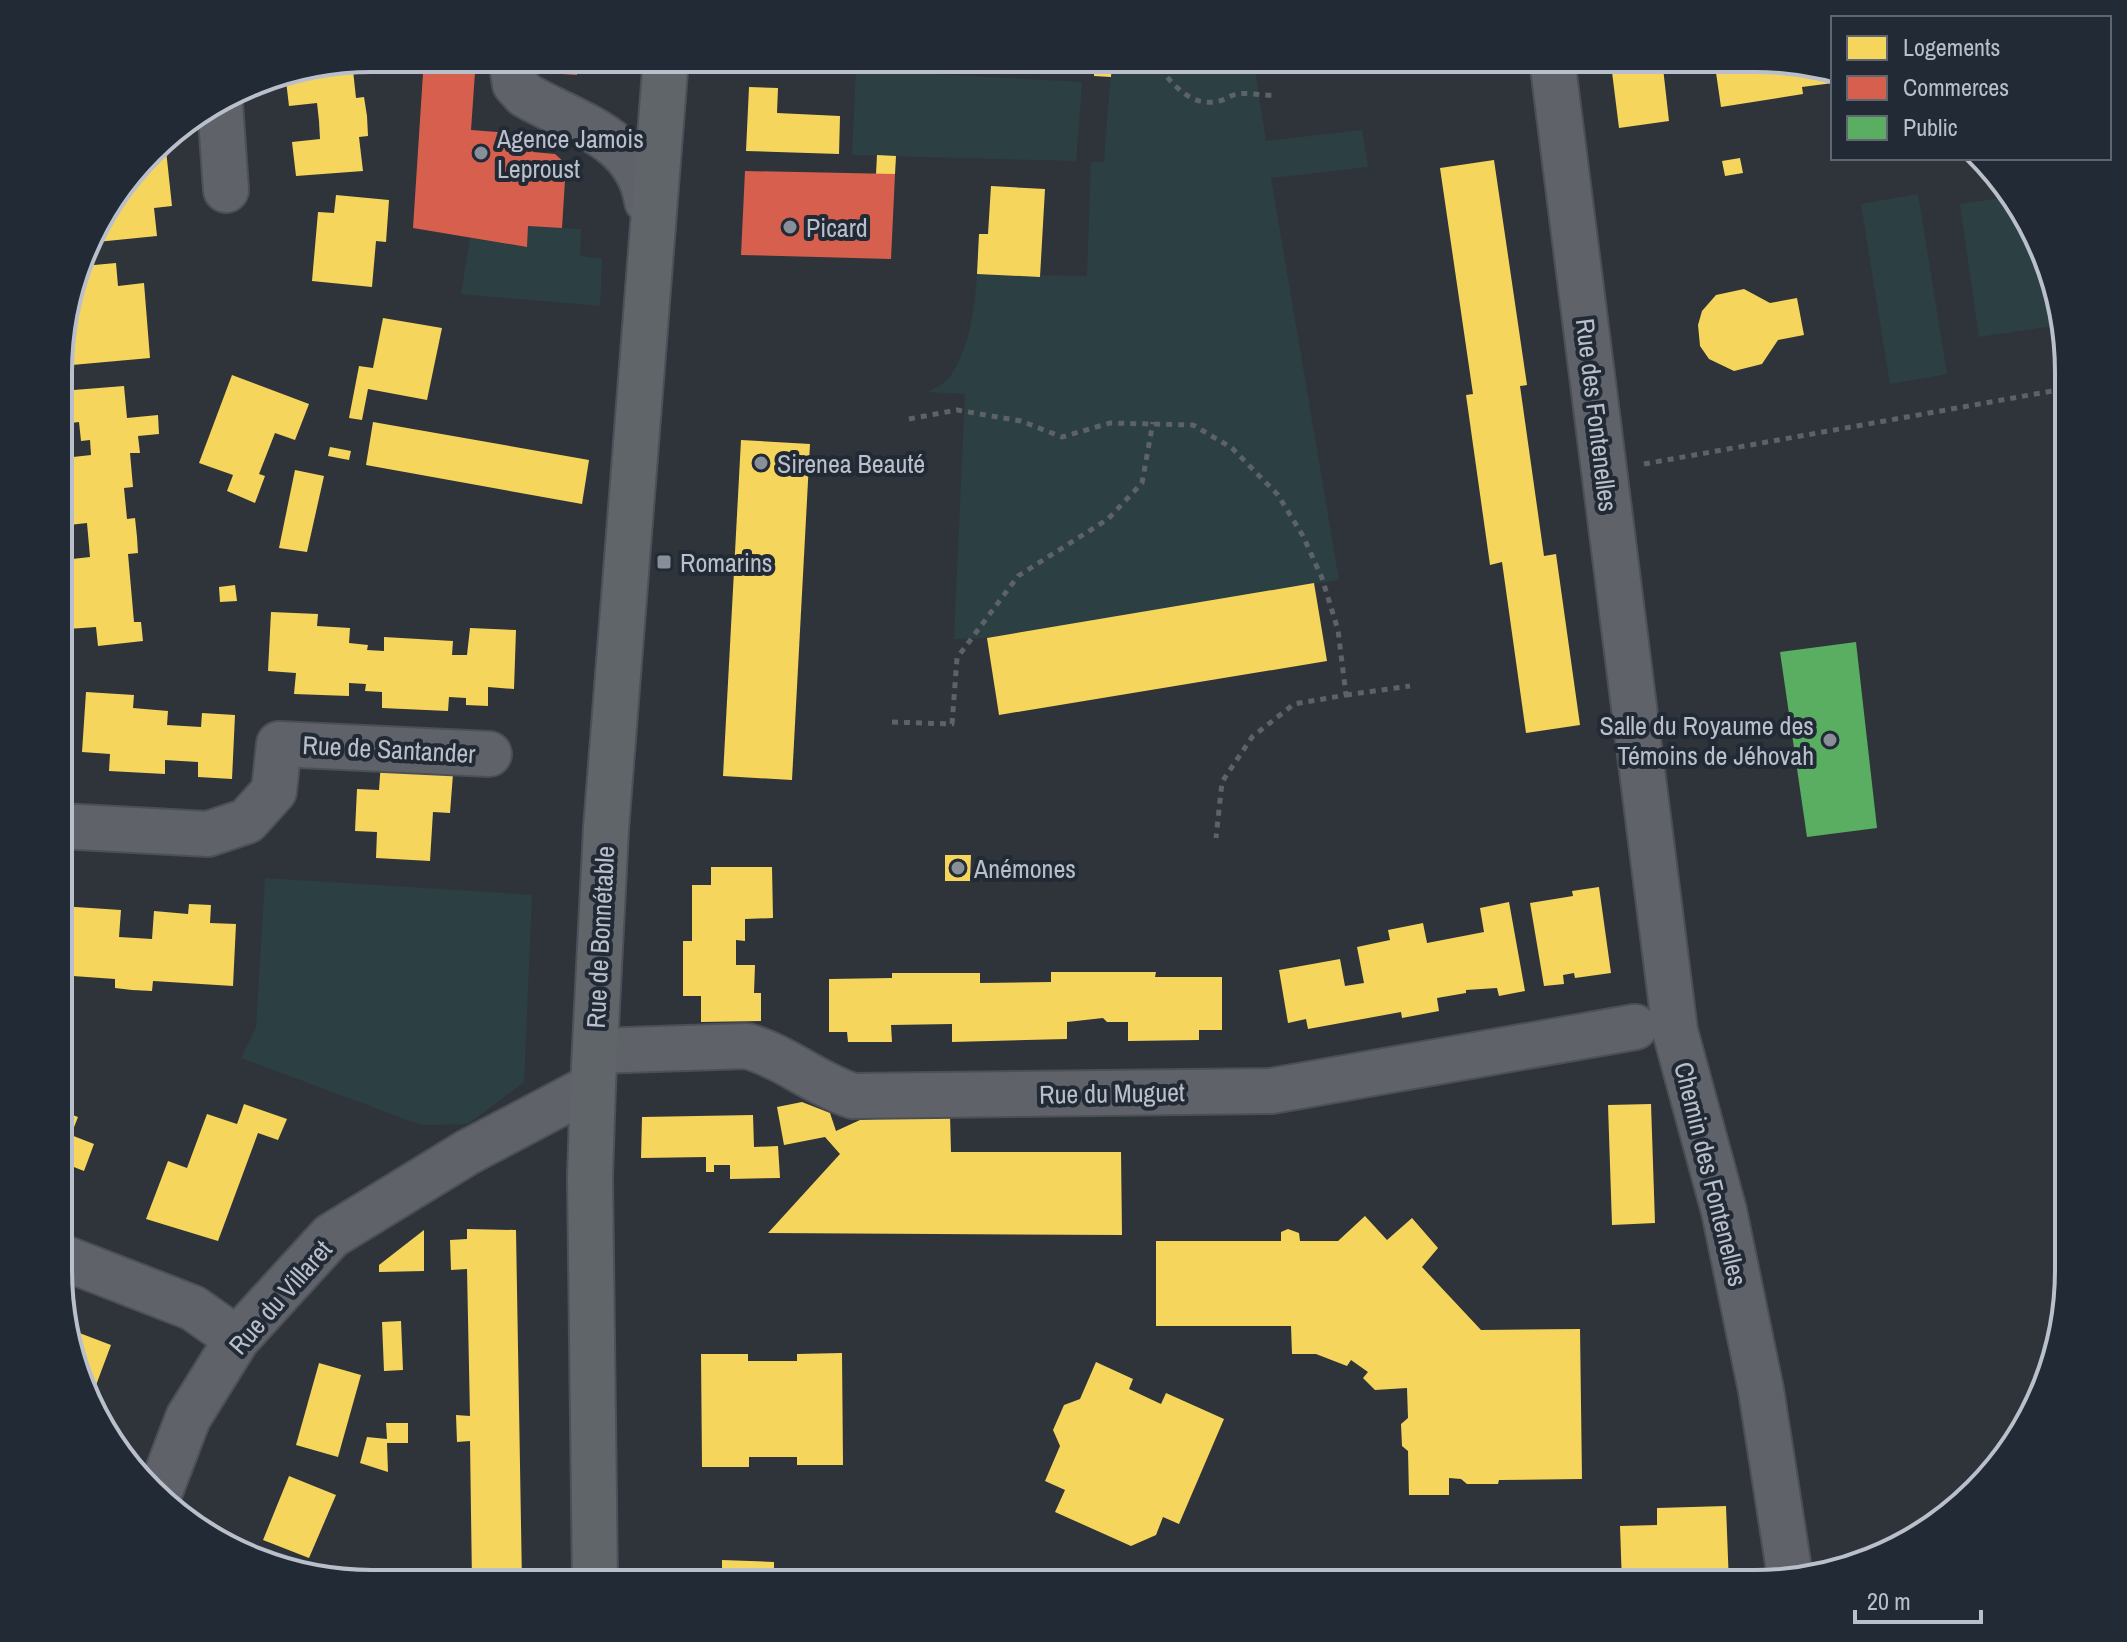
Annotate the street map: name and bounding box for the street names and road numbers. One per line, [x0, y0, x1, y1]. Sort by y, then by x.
street label: Rue des Fontenelles [1568, 316, 1626, 514]
street label: Rue de Santander [302, 727, 476, 771]
street label: Rue de Bonnétable [578, 845, 622, 1029]
street label: Chemin des Fontenelles [1666, 1058, 1756, 1290]
street label: Rue du Muguet [1039, 1074, 1185, 1112]
street label: Rue du Villaret [221, 1232, 339, 1362]

